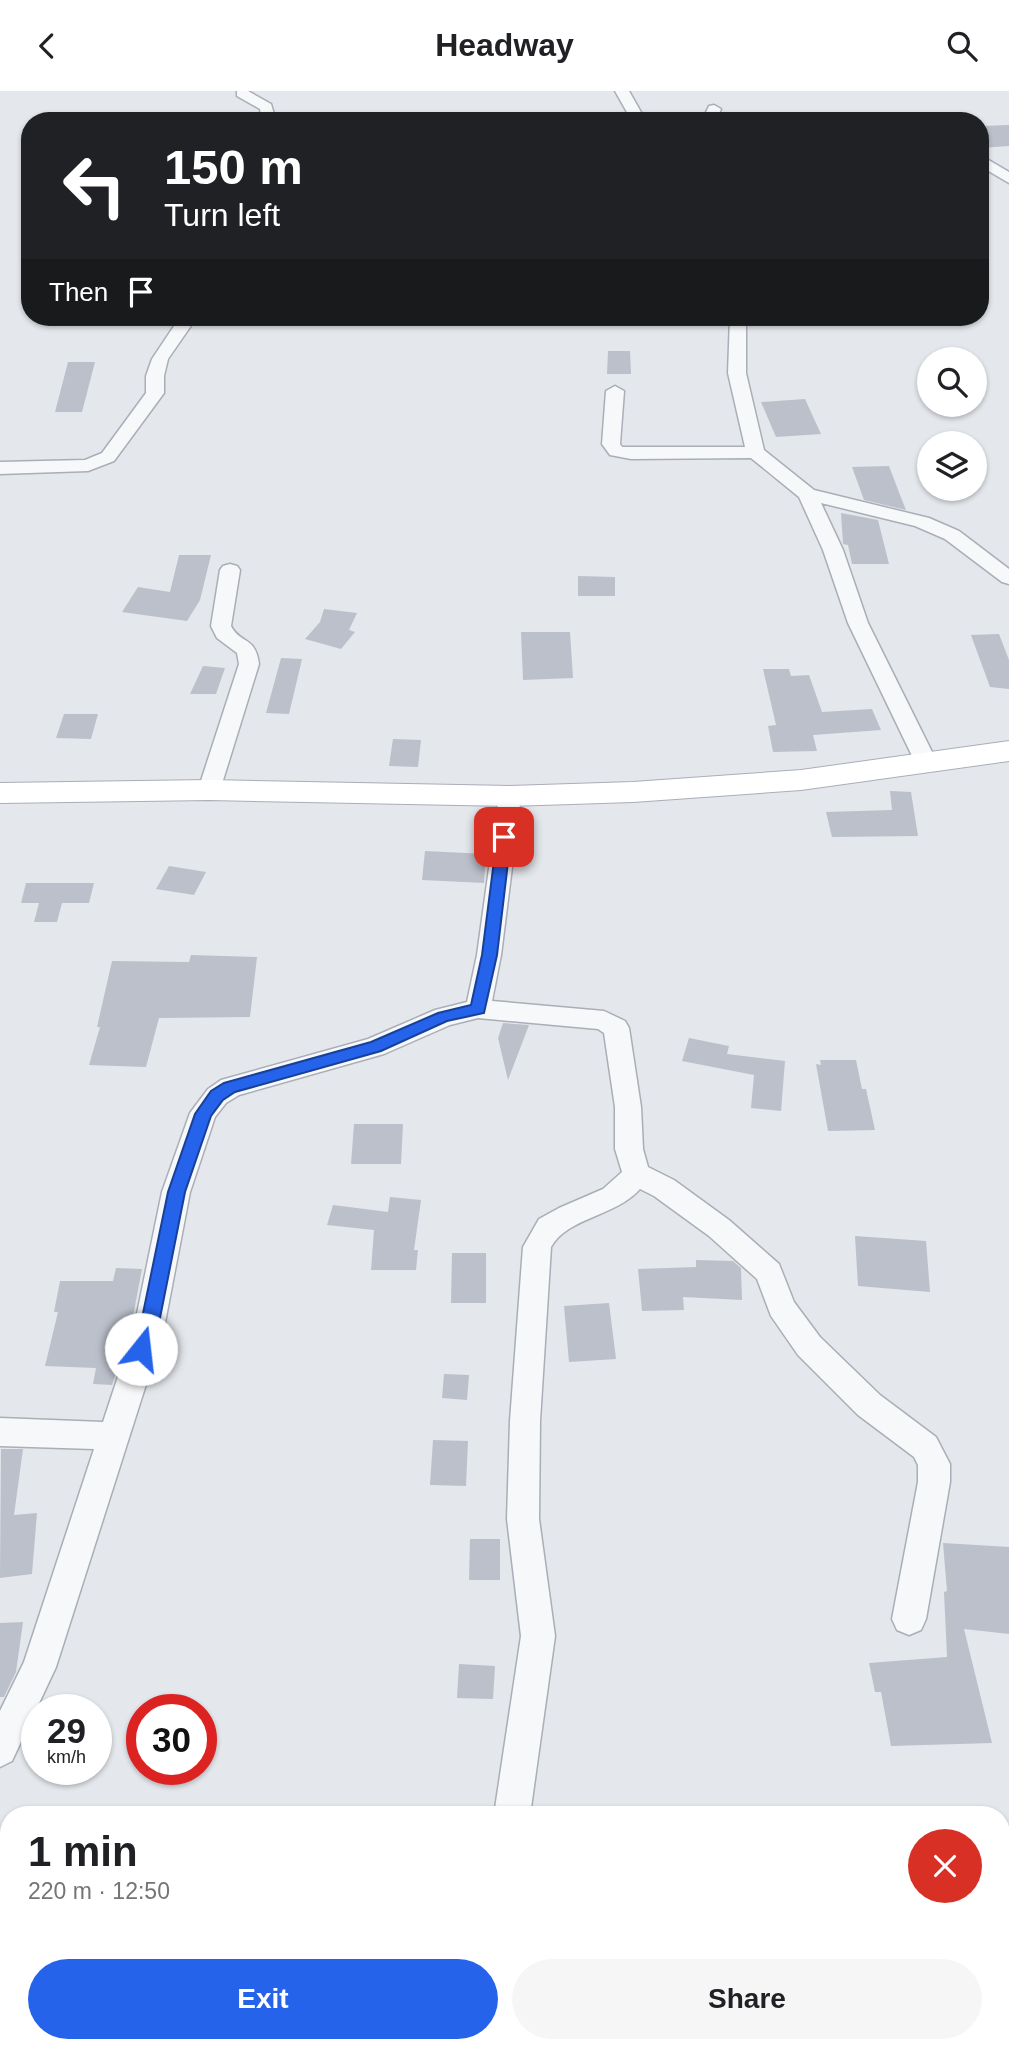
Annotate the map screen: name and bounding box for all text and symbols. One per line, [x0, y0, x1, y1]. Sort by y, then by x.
icon: back [28, 27, 66, 65]
text: Headway [435, 27, 574, 63]
icon: search [943, 27, 981, 65]
icon: left [49, 140, 140, 231]
text: 150 m [164, 140, 303, 194]
text: Turn left [164, 197, 280, 233]
icon: arrive [122, 273, 160, 311]
text: Then [49, 277, 108, 307]
map controls [917, 347, 987, 501]
button: search [917, 347, 987, 417]
button: layers [917, 431, 987, 501]
pin [474, 807, 534, 867]
icon: arrive [485, 818, 523, 856]
position arrow [104, 1312, 178, 1386]
speed limit sign: 30 [126, 1694, 217, 1785]
text: 29 [47, 1711, 86, 1750]
text: km/h [47, 1747, 86, 1767]
text: 1 min [28, 1828, 138, 1875]
button: close [908, 1829, 982, 1903]
text: 220 m · 12:50 [28, 1878, 170, 1904]
button: Exit [28, 1959, 498, 2039]
button: Share [512, 1959, 982, 2039]

